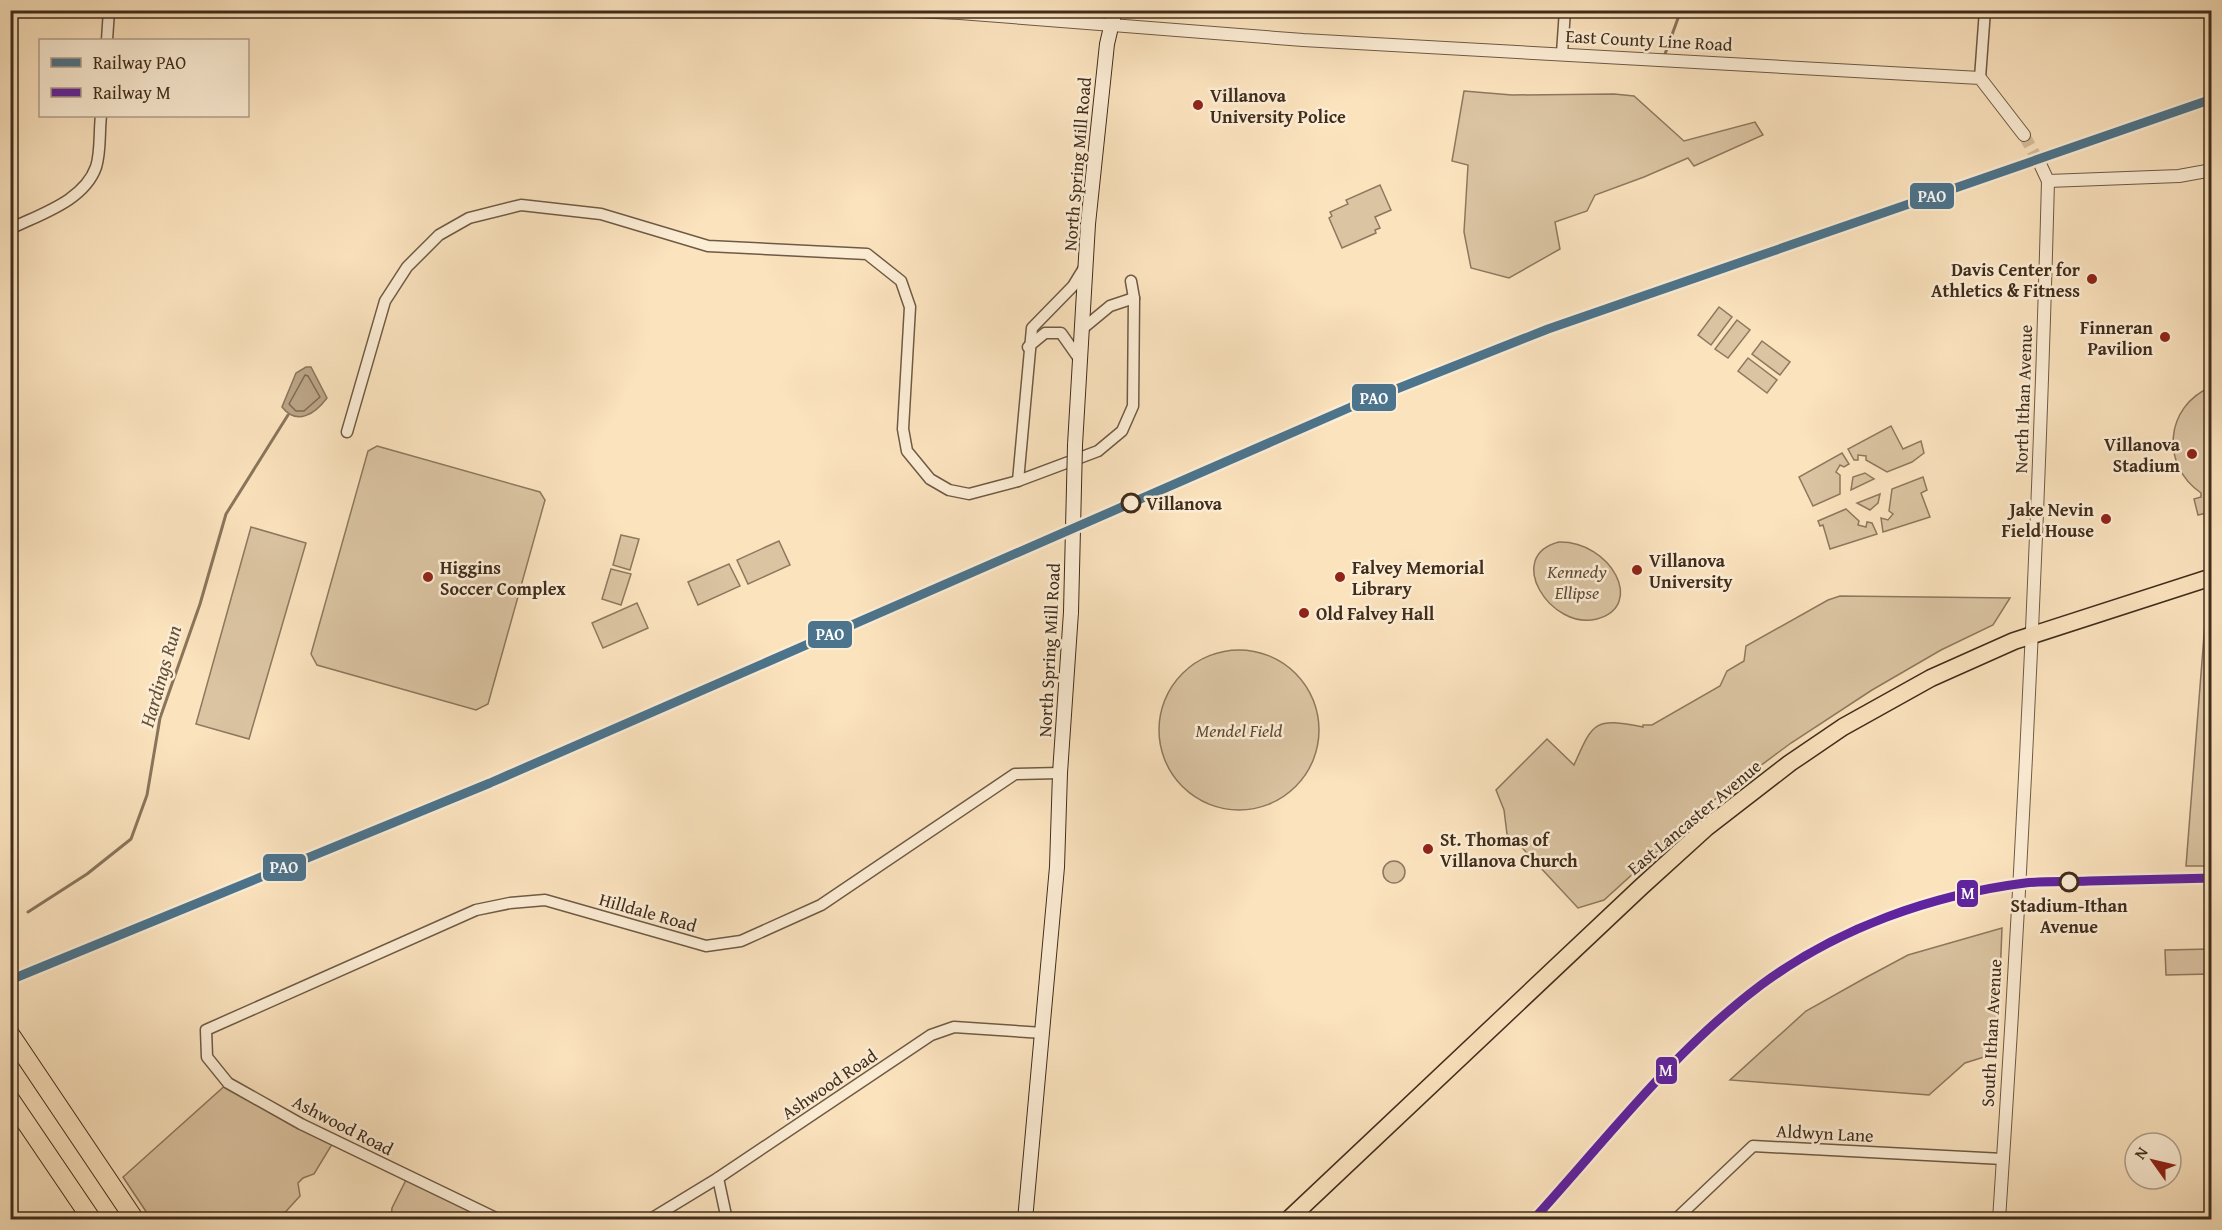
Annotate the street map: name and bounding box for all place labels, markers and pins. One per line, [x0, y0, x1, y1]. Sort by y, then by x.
place label: Villanova University Police [1210, 82, 1346, 130]
marker: Villanova University Police [1191, 98, 1205, 112]
place label: Davis Center for Athletics & Fitness [1931, 256, 2081, 304]
marker: Davis Center for Athletics & Fitness [2085, 272, 2099, 286]
place label: Finneran Pavilion [2080, 314, 2153, 362]
marker: Finneran Pavilion [2158, 330, 2172, 344]
place label: Villanova Stadium [2104, 431, 2181, 479]
marker: Villanova Stadium [2185, 447, 2199, 461]
place label: Villanova [1146, 490, 1223, 517]
marker: Villanova [1121, 493, 1141, 513]
place label: Jake Nevin Field House [2001, 496, 2094, 544]
marker: Jake Nevin Field House [2099, 512, 2113, 526]
place label: Villanova University [1649, 547, 1733, 595]
place label: Higgins Soccer Complex [440, 554, 566, 602]
place label: Falvey Memorial Library [1352, 554, 1485, 602]
marker: Villanova University [1630, 563, 1644, 577]
marker: Higgins Soccer Complex [421, 570, 435, 584]
marker: Falvey Memorial Library [1333, 570, 1347, 584]
place label: Old Falvey Hall [1316, 600, 1435, 627]
marker: Old Falvey Hall [1297, 606, 1311, 620]
place label: St. Thomas of Villanova Church [1440, 826, 1578, 874]
marker: St. Thomas of Villanova Church [1421, 842, 1435, 856]
marker: Stadium-Ithan Avenue [2059, 872, 2079, 892]
place label: Stadium-Ithan Avenue [2010, 892, 2128, 940]

